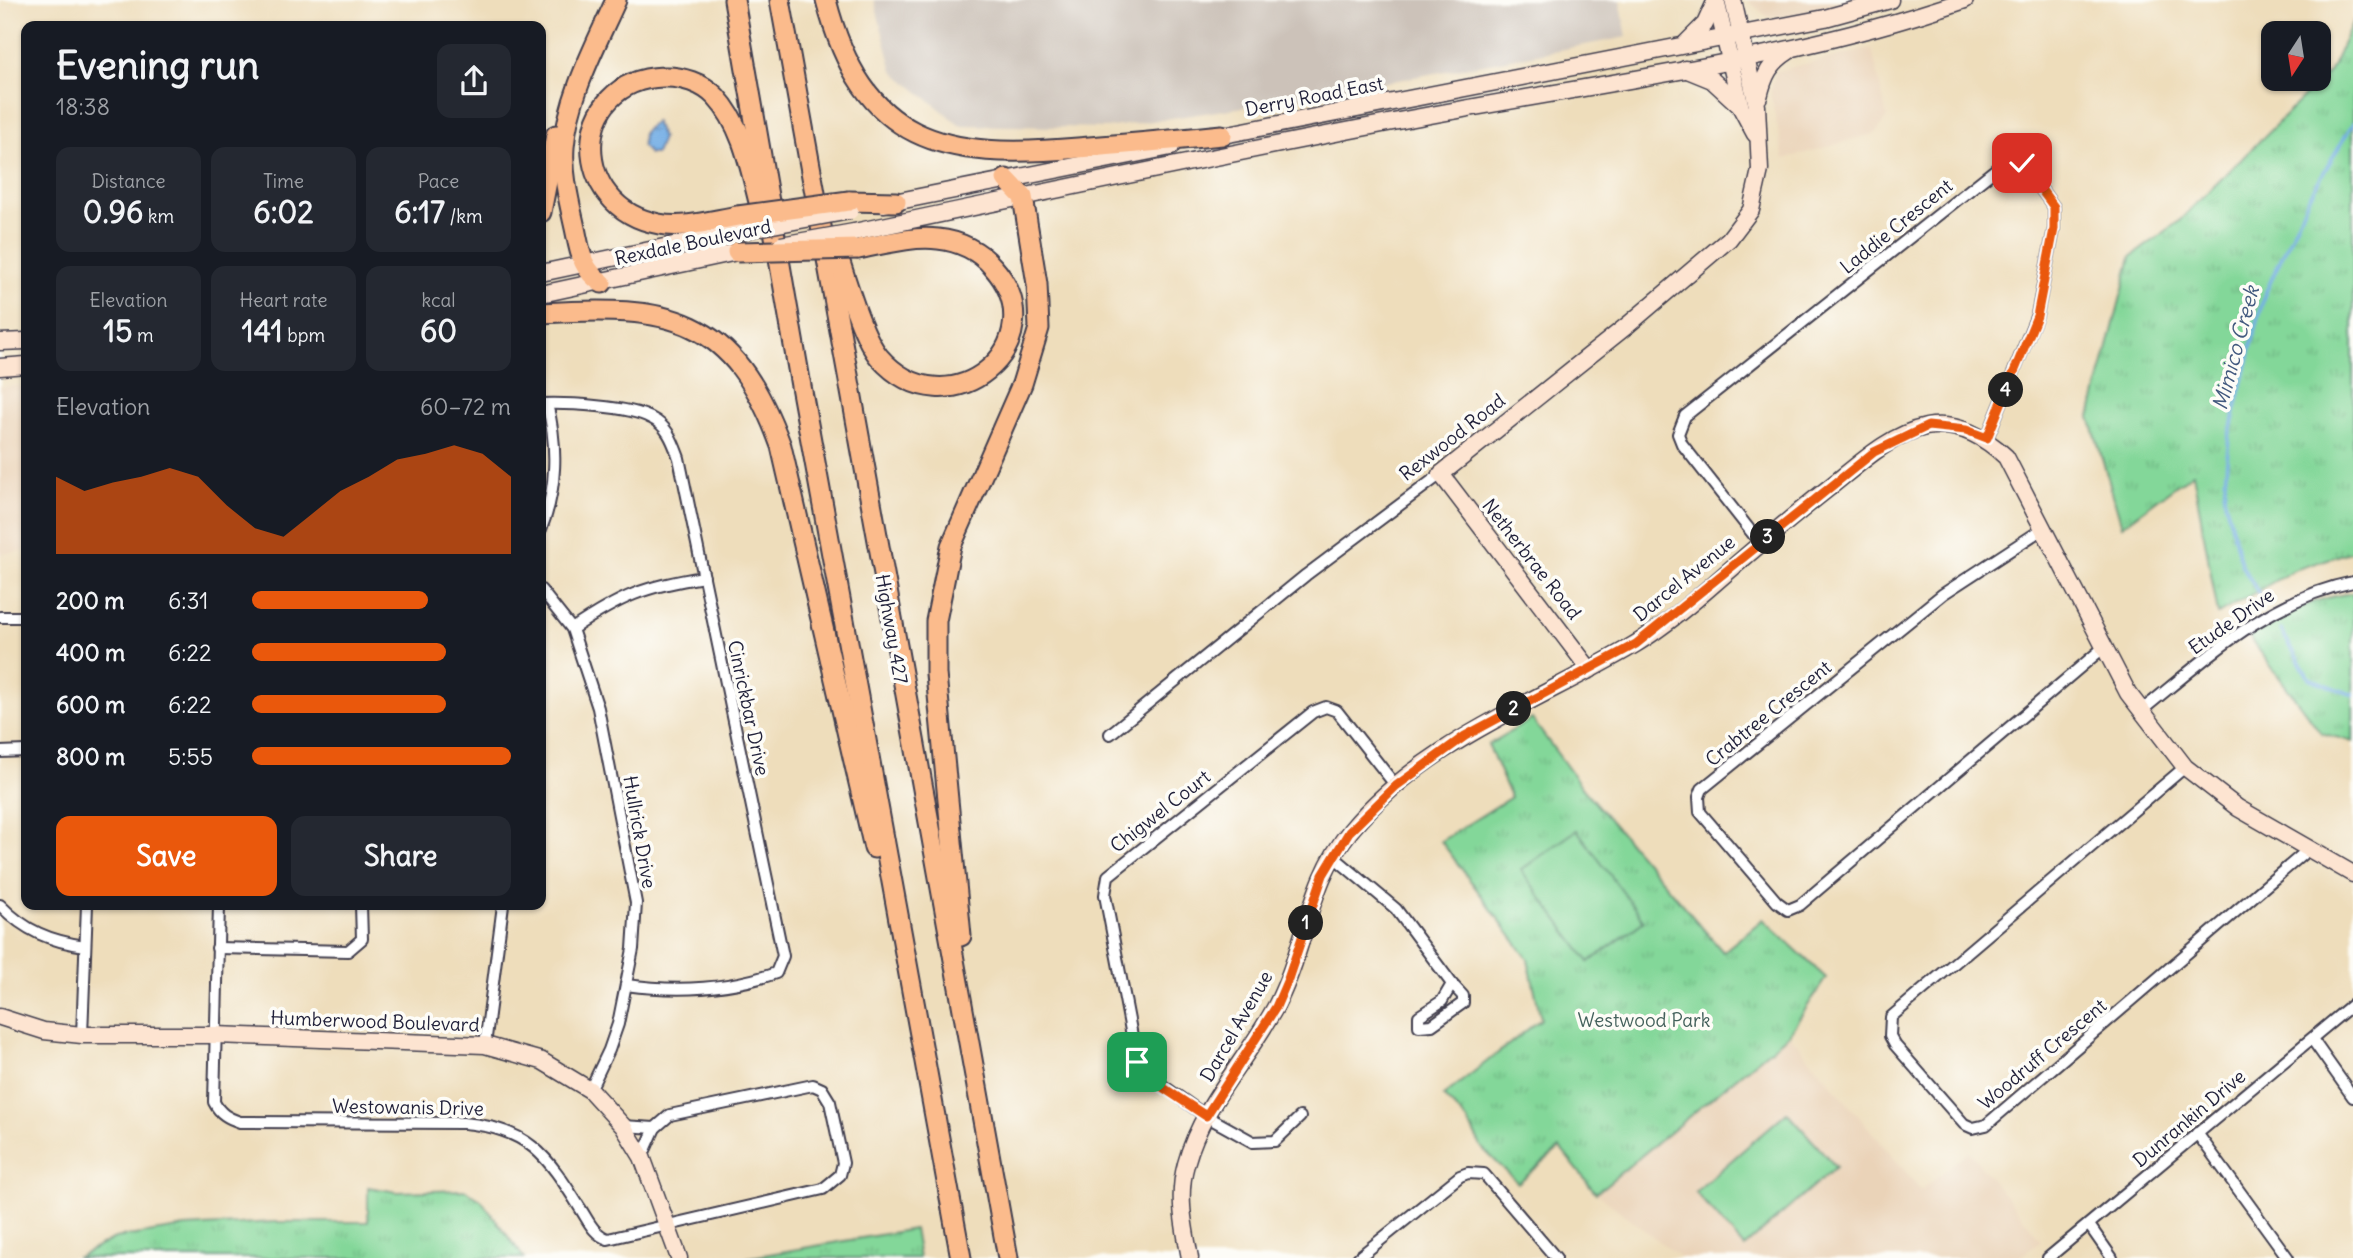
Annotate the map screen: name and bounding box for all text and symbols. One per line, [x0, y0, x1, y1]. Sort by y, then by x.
north arrow [2261, 21, 2331, 91]
map controls [2261, 21, 2331, 91]
text: Evening run [56, 42, 259, 89]
button: share [437, 44, 511, 118]
street label: Derry Road East [1243, 71, 1385, 121]
text: 18:38 [56, 92, 110, 121]
pin [1992, 133, 2052, 193]
icon: check [2003, 144, 2041, 182]
text: Distance [91, 169, 166, 193]
text: Time [263, 169, 304, 193]
text: Pace [418, 169, 459, 193]
street label: Laddie Crescent [1835, 173, 1957, 279]
text: 0.96 [83, 193, 143, 231]
text: 6:02 [253, 193, 314, 231]
text: 6:17 [394, 193, 445, 231]
text: km [143, 204, 174, 228]
text: /km [445, 204, 483, 228]
street label: Rexdale Boulevard [613, 214, 773, 270]
water label: Mimico Creek [2206, 282, 2265, 413]
text: Elevation [90, 288, 167, 312]
text: Heart rate [239, 288, 328, 312]
text: kcal [421, 288, 456, 312]
text: 15 [103, 312, 132, 350]
text: 141 [242, 312, 283, 350]
text: 60 [420, 312, 457, 350]
text: m [132, 323, 154, 347]
text: bpm [283, 323, 325, 347]
pin: 4 [1988, 372, 2024, 408]
text: 4 [2000, 377, 2011, 401]
street label: Rexwood Road [1394, 388, 1510, 486]
text: Elevation [56, 392, 150, 421]
text: 60–72 m [420, 392, 511, 421]
street label: Netherbrae Road [1477, 494, 1587, 624]
pin: 3 [1750, 520, 1786, 554]
text: 3 [1762, 524, 1773, 548]
street label: Darcel Avenue [1628, 530, 1740, 626]
street label: Highway 427 [871, 572, 913, 686]
street label: Etude Drive [2184, 583, 2278, 659]
text: 200 m [56, 586, 125, 615]
text: 6:31 [168, 586, 208, 615]
text: 400 m [56, 638, 125, 667]
text: 6:22 [168, 638, 212, 667]
street label: Cinrickbar Drive [723, 638, 775, 778]
street label: Crabtree Crescent [1700, 655, 1836, 771]
text: 600 m [56, 690, 125, 719]
text: 6:22 [168, 690, 212, 719]
pin: 2 [1496, 692, 1532, 726]
text: 2 [1508, 696, 1519, 720]
text: 800 m [56, 742, 125, 771]
text: 5:55 [168, 742, 213, 771]
street label: Chigwel Court [1105, 764, 1215, 858]
street label: Hullrick Drive [618, 774, 662, 890]
button: Save [56, 816, 277, 896]
button: Share [291, 816, 511, 896]
pin: 1 [1288, 906, 1324, 940]
text: 1 [1302, 910, 1309, 934]
street label: Darcel Avenue [1195, 966, 1277, 1086]
street label: Woodruff Crescent [1973, 993, 2111, 1115]
street label: Humberwood Boulevard [270, 1005, 480, 1037]
park label: Westwood Park [1577, 1008, 1711, 1032]
pin [1107, 1032, 1167, 1092]
icon: arrive [1118, 1043, 1156, 1081]
street label: Dunrankin Drive [2128, 1064, 2250, 1172]
street label: Westowanis Drive [332, 1094, 484, 1120]

